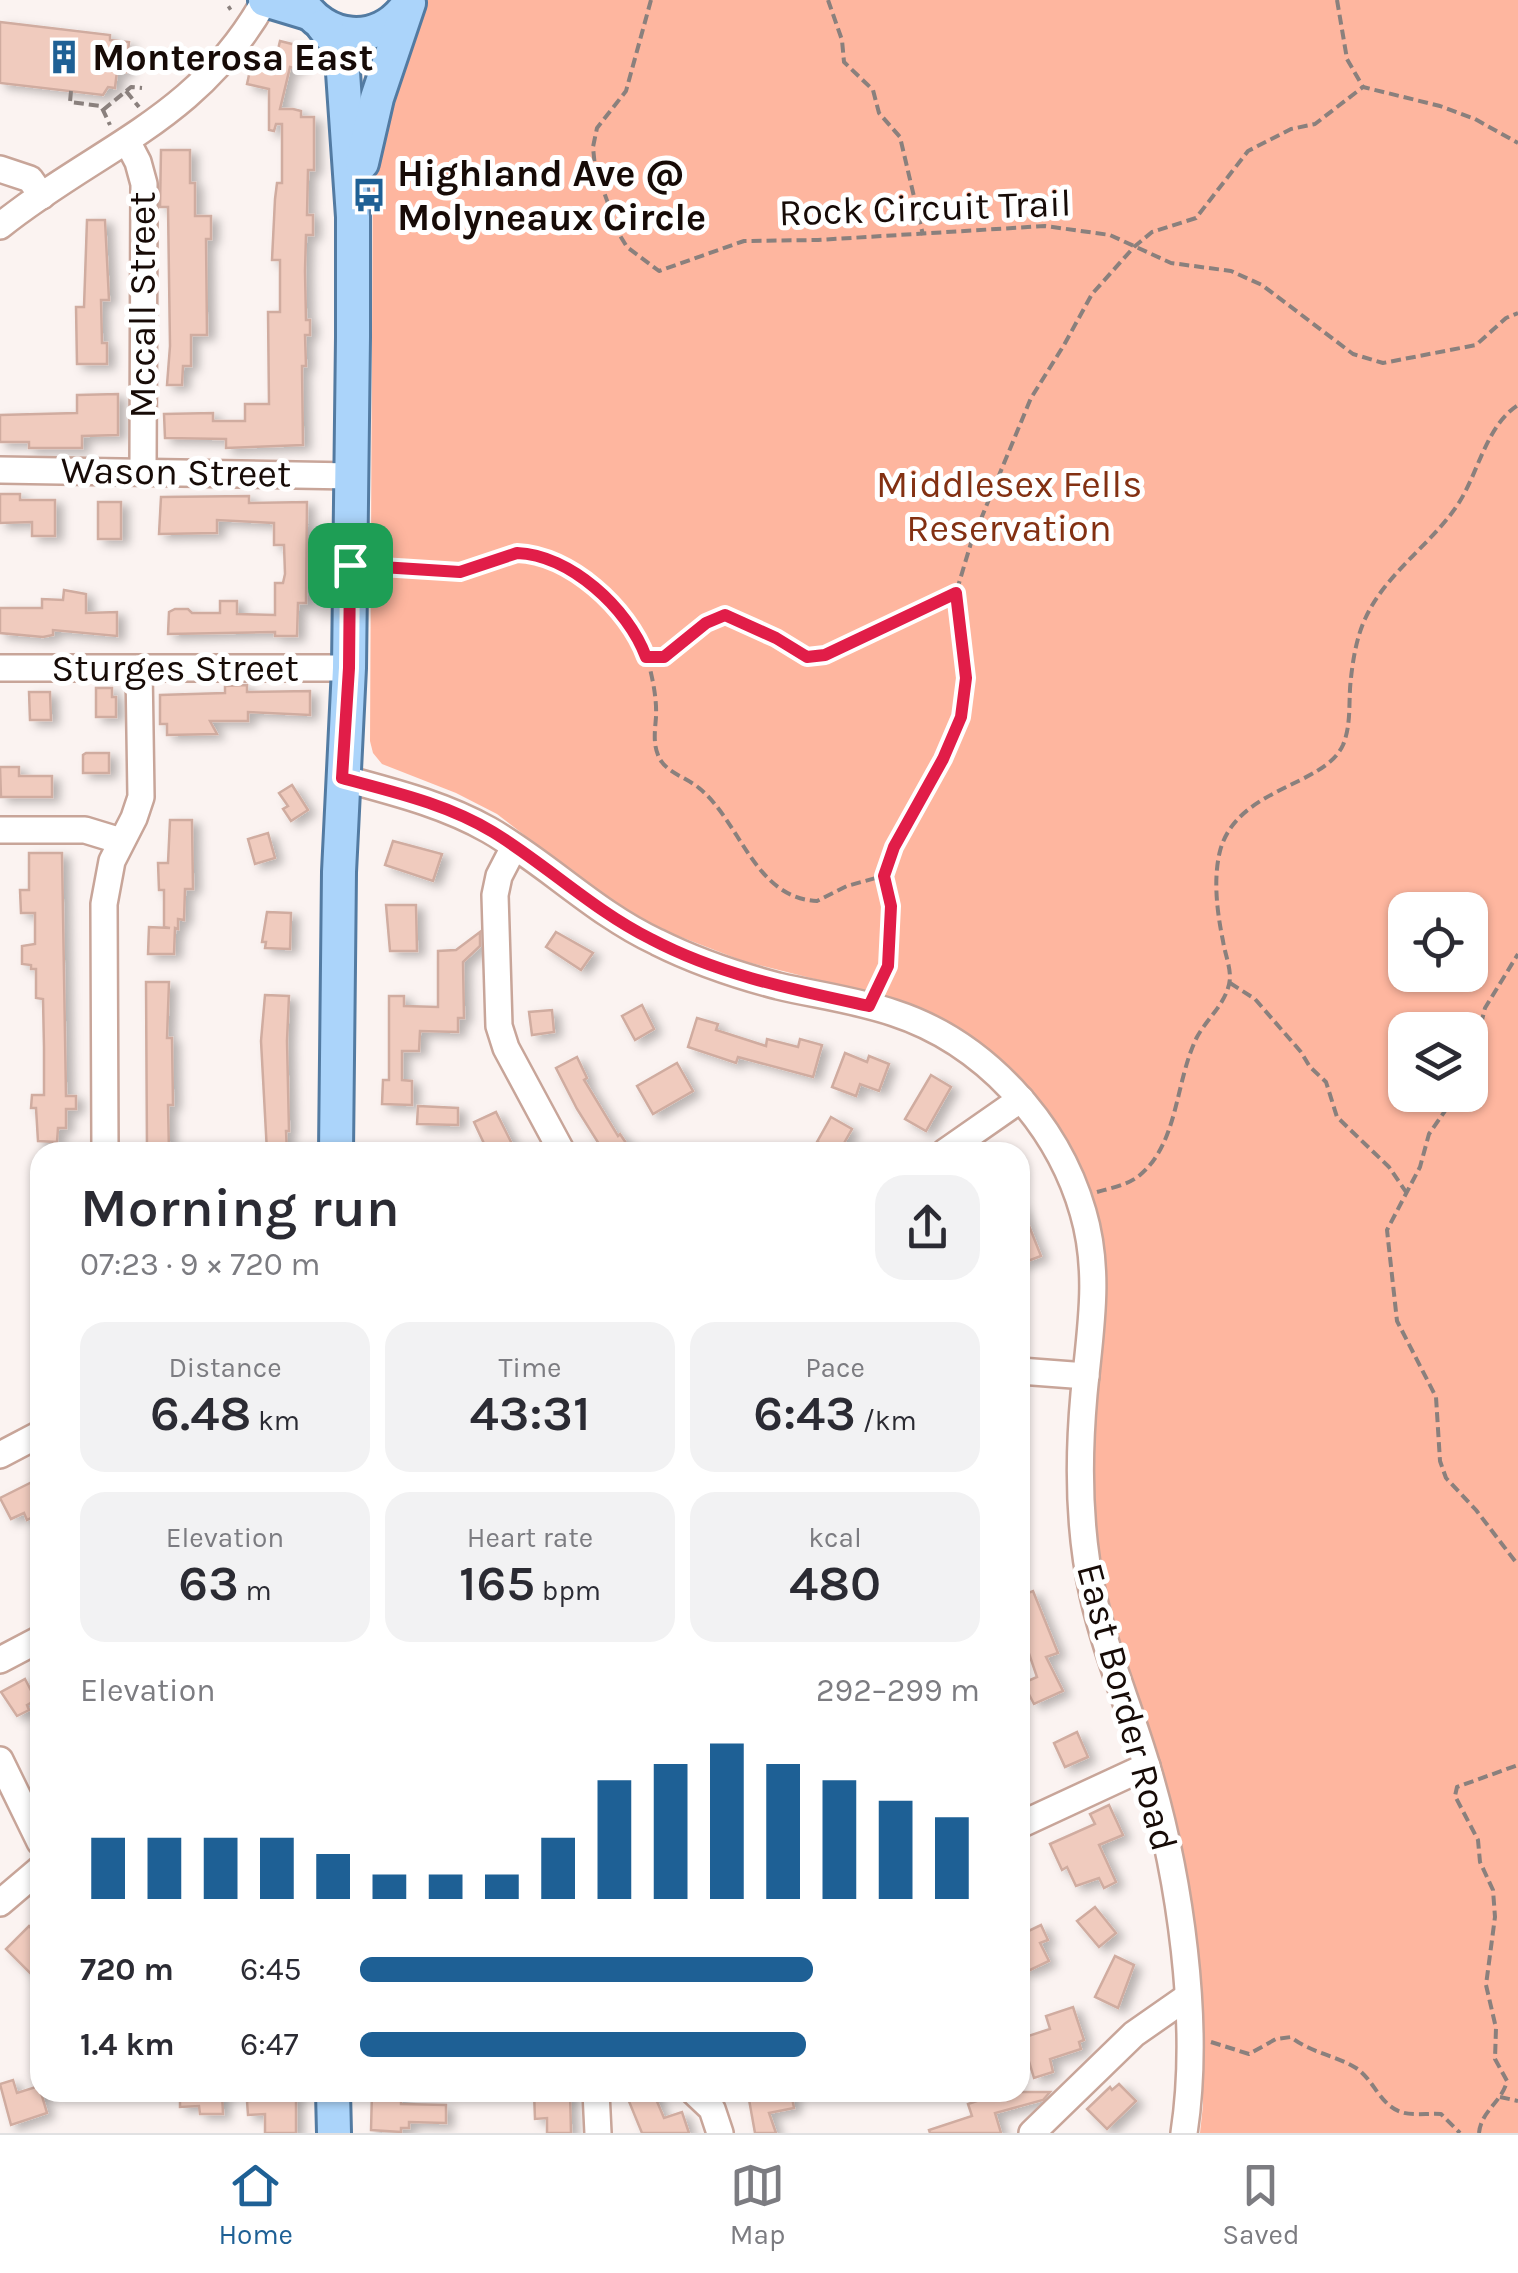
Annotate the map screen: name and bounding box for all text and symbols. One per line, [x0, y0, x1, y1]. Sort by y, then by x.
place label: Monterosa East [92, 35, 373, 80]
building icon: Monterosa East [45, 38, 83, 76]
place label: Highland Ave @ Molyneaux Circle [397, 151, 706, 240]
bus stop icon: Highland Ave @ Molyneaux Circle [350, 176, 388, 214]
street label: Rock Circuit Trail [778, 180, 1072, 236]
street label: Mccall Street [120, 192, 165, 418]
street label: Wason Street [60, 447, 292, 497]
park label: Middlesex Fells Reservation [876, 462, 1142, 551]
pin [308, 523, 393, 608]
icon: arrive [323, 538, 378, 593]
street label: Sturges Street [51, 646, 299, 691]
map controls [1388, 892, 1488, 1112]
button: locate [1388, 892, 1488, 992]
button: layers [1388, 1012, 1488, 1112]
button: share [875, 1175, 980, 1280]
text: Morning run [80, 1176, 400, 1240]
text: 07:23 · 9 × 720 m [80, 1246, 320, 1283]
text: Distance [168, 1351, 282, 1384]
text: Time [499, 1351, 561, 1384]
text: Pace [805, 1351, 865, 1384]
text: 6.48 [150, 1384, 251, 1443]
text: 43:31 [469, 1384, 591, 1443]
text: 6:43 [753, 1384, 856, 1443]
text: km [251, 1404, 300, 1437]
text: /km [856, 1404, 917, 1437]
text: Elevation [166, 1521, 284, 1554]
text: Heart rate [467, 1521, 593, 1554]
text: kcal [808, 1521, 862, 1554]
text: 63 [178, 1554, 239, 1613]
text: 165 [459, 1554, 535, 1613]
text: 480 [789, 1554, 881, 1613]
street label: East Border Road [1067, 1558, 1187, 1856]
text: m [239, 1574, 272, 1607]
text: bpm [535, 1574, 601, 1607]
text: Elevation [80, 1672, 215, 1709]
text: 292–299 m [816, 1672, 980, 1709]
text: 720 m [80, 1951, 174, 1988]
text: 6:45 [240, 1951, 302, 1988]
text: 1.4 km [80, 2026, 175, 2063]
text: 6:47 [240, 2026, 299, 2063]
tab: Home [218, 2158, 293, 2251]
tab: Map [730, 2158, 785, 2251]
tab: Saved [1222, 2158, 1300, 2251]

